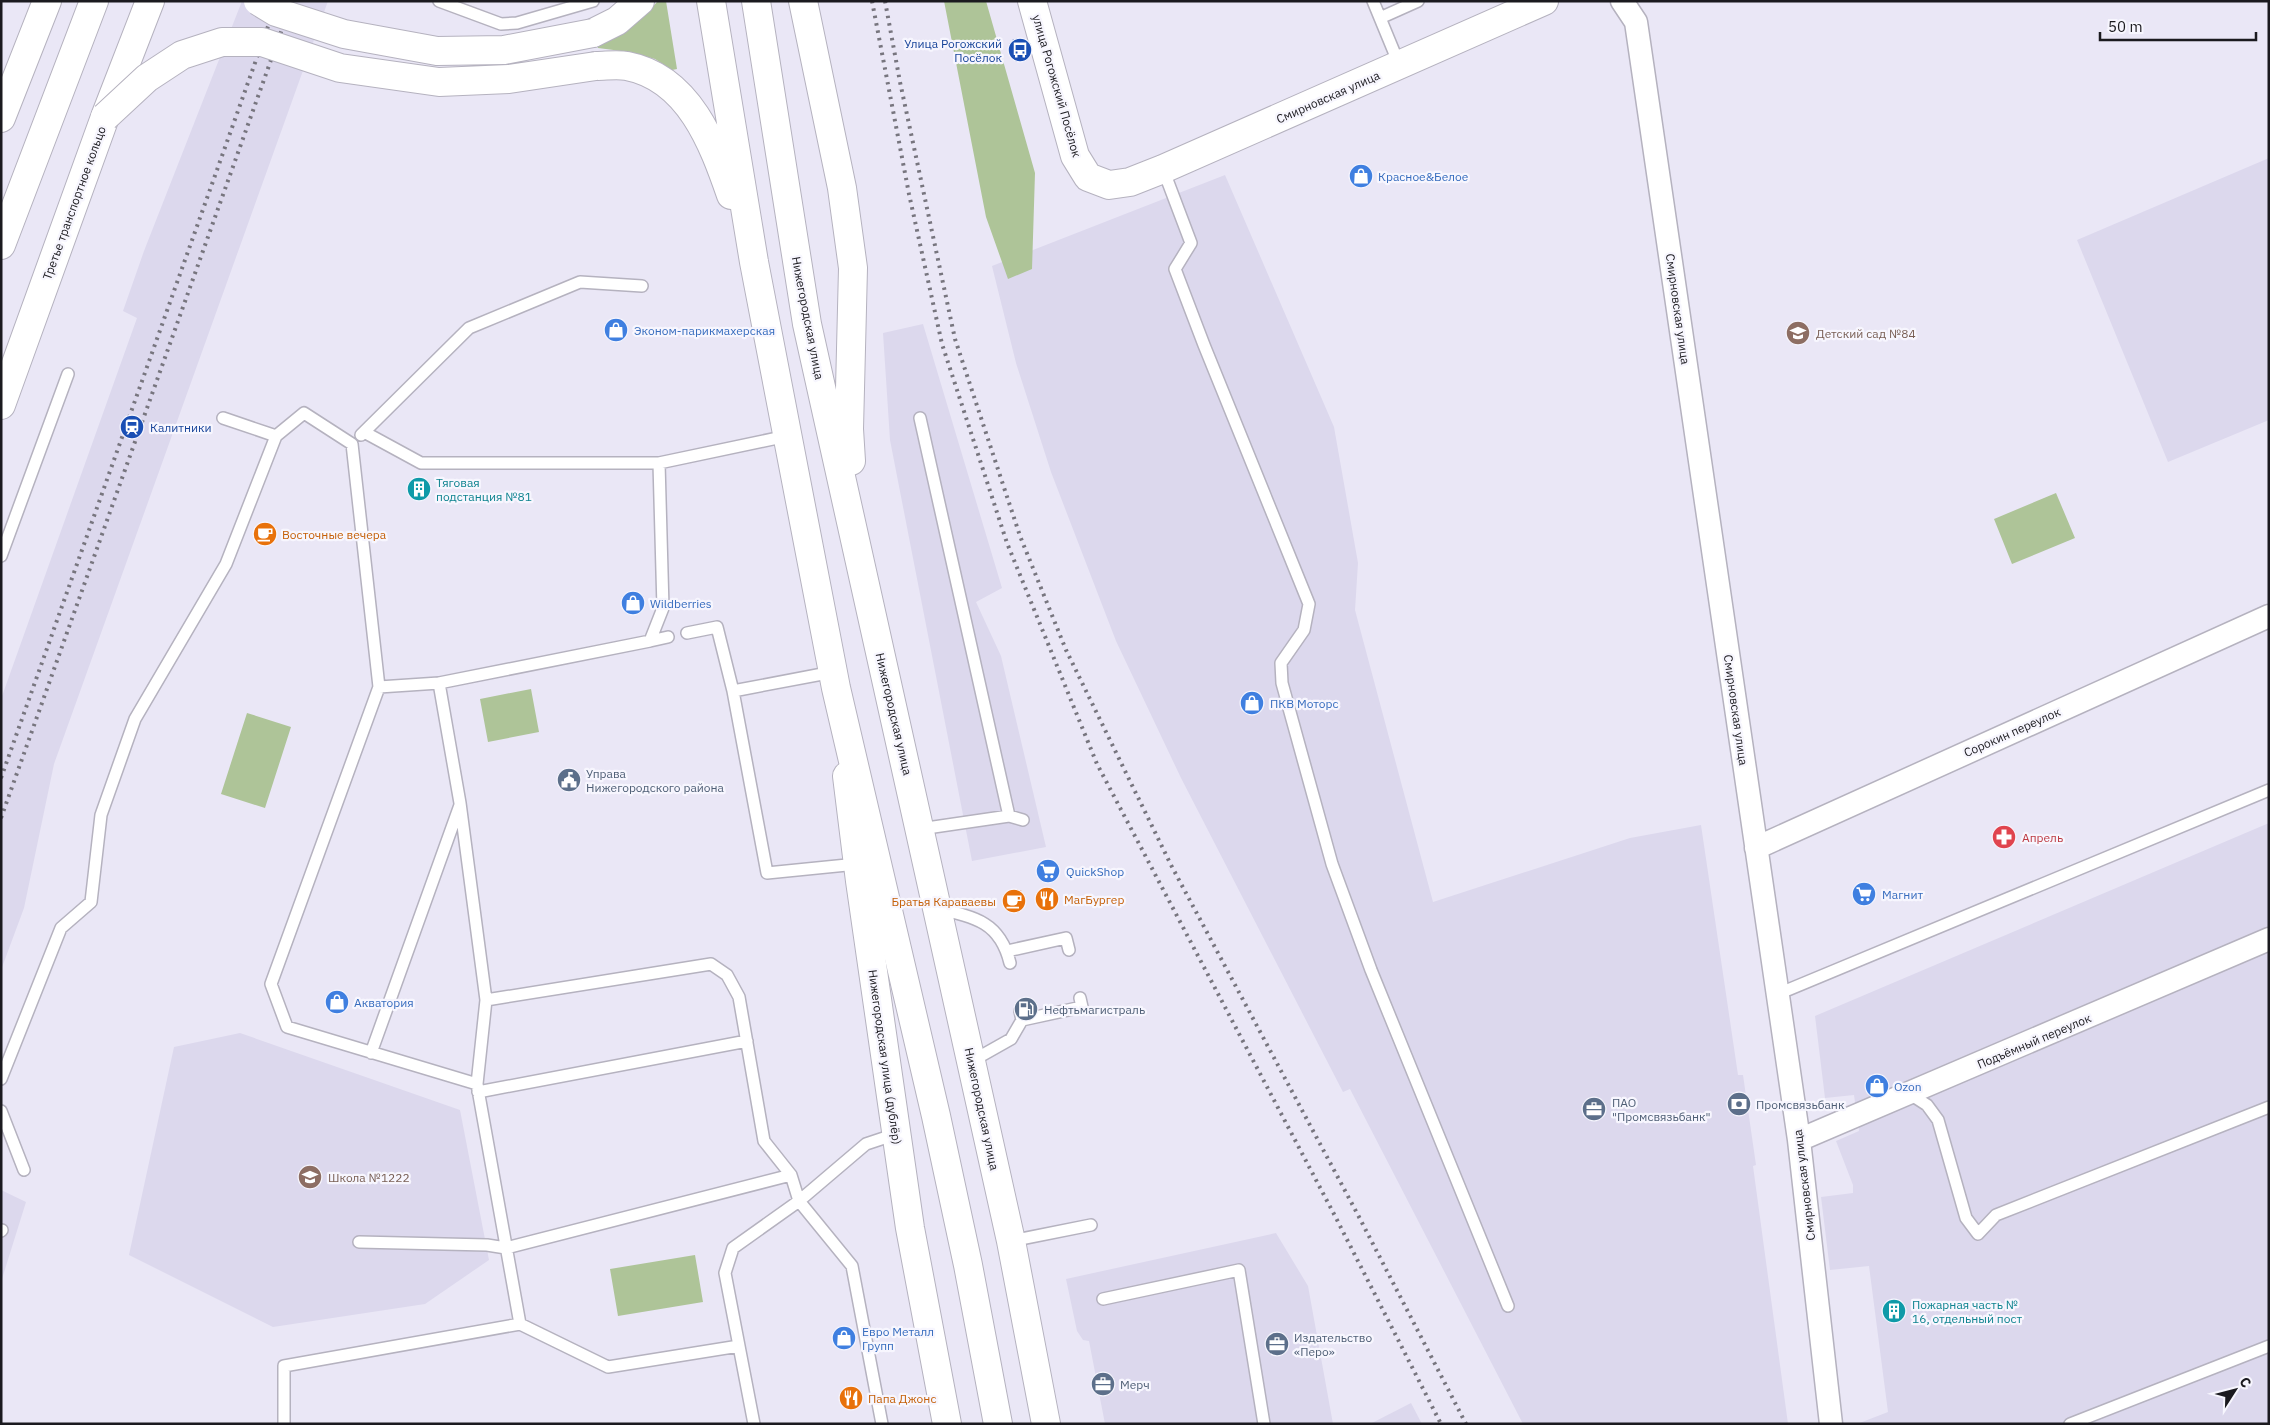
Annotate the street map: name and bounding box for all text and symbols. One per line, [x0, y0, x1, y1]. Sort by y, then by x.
scale bar [2100, 10, 2256, 42]
street label: улица Рогожский Посёлок [1029, 13, 1085, 159]
text: 50 m [2108, 17, 2143, 36]
place label: Улица Рогожский Посёлок [904, 36, 1002, 65]
bus stop icon: Улица Рогожский Посёлок [1007, 37, 1033, 63]
street label: Смирновская улица [1274, 67, 1383, 127]
street label: Третье транспортное кольцо [39, 124, 109, 282]
shop icon: Красное&Белое [1348, 163, 1374, 189]
place label: Красное&Белое [1378, 169, 1469, 184]
street label: Смирновская улица [1663, 253, 1693, 366]
street label: Нижегородская улица [789, 255, 827, 381]
shop icon: Эконом-парикмахерская [603, 317, 629, 343]
school or university icon: Детский сад №84 [1785, 320, 1811, 346]
place label: Эконом-парикмахерская [634, 323, 775, 338]
place label: Детский сад №84 [1816, 326, 1916, 341]
station icon: Калитники [119, 414, 145, 440]
place label: Калитники [150, 420, 212, 435]
place label: Тяговая подстанция №81 [436, 475, 532, 504]
building icon: Тяговая подстанция №81 [406, 476, 432, 502]
cafe icon: Восточные вечера [252, 521, 278, 547]
place label: Восточные вечера [282, 527, 387, 542]
shop icon: Wildberries [620, 590, 646, 616]
place label: Wildberries [650, 596, 712, 611]
street label: Нижегородская улица [873, 651, 916, 777]
street label: Смирновская улица [1721, 654, 1751, 767]
shop icon: ПКВ Моторс [1239, 690, 1265, 716]
place label: ПКВ Моторс [1270, 696, 1338, 711]
street label: Сорокин переулок [1961, 704, 2063, 760]
place label: Управа Нижегородского района [586, 766, 725, 795]
public building icon: Управа Нижегородского района [556, 767, 582, 793]
pharmacy icon: Апрель [1991, 824, 2017, 850]
place label: Апрель [2022, 830, 2063, 845]
supermarket icon: QuickShop [1035, 858, 1061, 884]
place label: QuickShop [1066, 864, 1124, 879]
supermarket icon: Магнит [1851, 881, 1877, 907]
restaurant icon: МагБургер [1034, 886, 1060, 912]
place label: Магнит [1882, 887, 1923, 902]
cafe icon: Братья Караваевы [1001, 888, 1027, 914]
place label: МагБургер [1064, 892, 1124, 907]
place label: Братья Караваевы [891, 894, 996, 909]
street label: Нижегородская улица (дублёр) [865, 969, 905, 1145]
shop icon: Акватория [324, 989, 350, 1015]
place label: Акватория [354, 995, 414, 1010]
fuel station icon: Нефтьмагистраль [1013, 996, 1039, 1022]
place label: Нефтьмагистраль [1044, 1002, 1145, 1017]
street label: Подъёмный переулок [1975, 1010, 2094, 1072]
street label: Нижегородская улица [962, 1046, 1002, 1172]
shop icon: Ozon [1864, 1073, 1890, 1099]
place label: Ozon [1894, 1079, 1921, 1094]
bank icon: Промсвязьбанк [1726, 1091, 1752, 1117]
place label: ПАО "Промсвязьбанк" [1612, 1095, 1711, 1124]
office icon: ПАО "Промсвязьбанк" [1581, 1096, 1607, 1122]
place label: Промсвязьбанк [1756, 1097, 1845, 1112]
street label: Смирновская улица [1790, 1128, 1818, 1241]
school or university icon: Школа №1222 [297, 1164, 323, 1190]
place label: Школа №1222 [328, 1170, 410, 1185]
place label: Пожарная часть № 16, отдельный пост [1912, 1297, 2022, 1326]
building icon: Пожарная часть № 16, отдельный пост [1881, 1298, 1907, 1324]
place label: Евро Металл Групп [862, 1324, 934, 1353]
shop icon: Евро Металл Групп [831, 1325, 857, 1351]
place label: Издательство «Перо» [1294, 1330, 1372, 1359]
office icon: Издательство «Перо» [1264, 1331, 1290, 1357]
north arrow [2210, 1365, 2260, 1415]
office icon: Мерч [1090, 1371, 1116, 1397]
text: С [2236, 1373, 2255, 1391]
place label: Мерч [1120, 1377, 1150, 1392]
restaurant icon: Папа Джонс [838, 1385, 864, 1411]
place label: Папа Джонс [868, 1391, 936, 1406]

